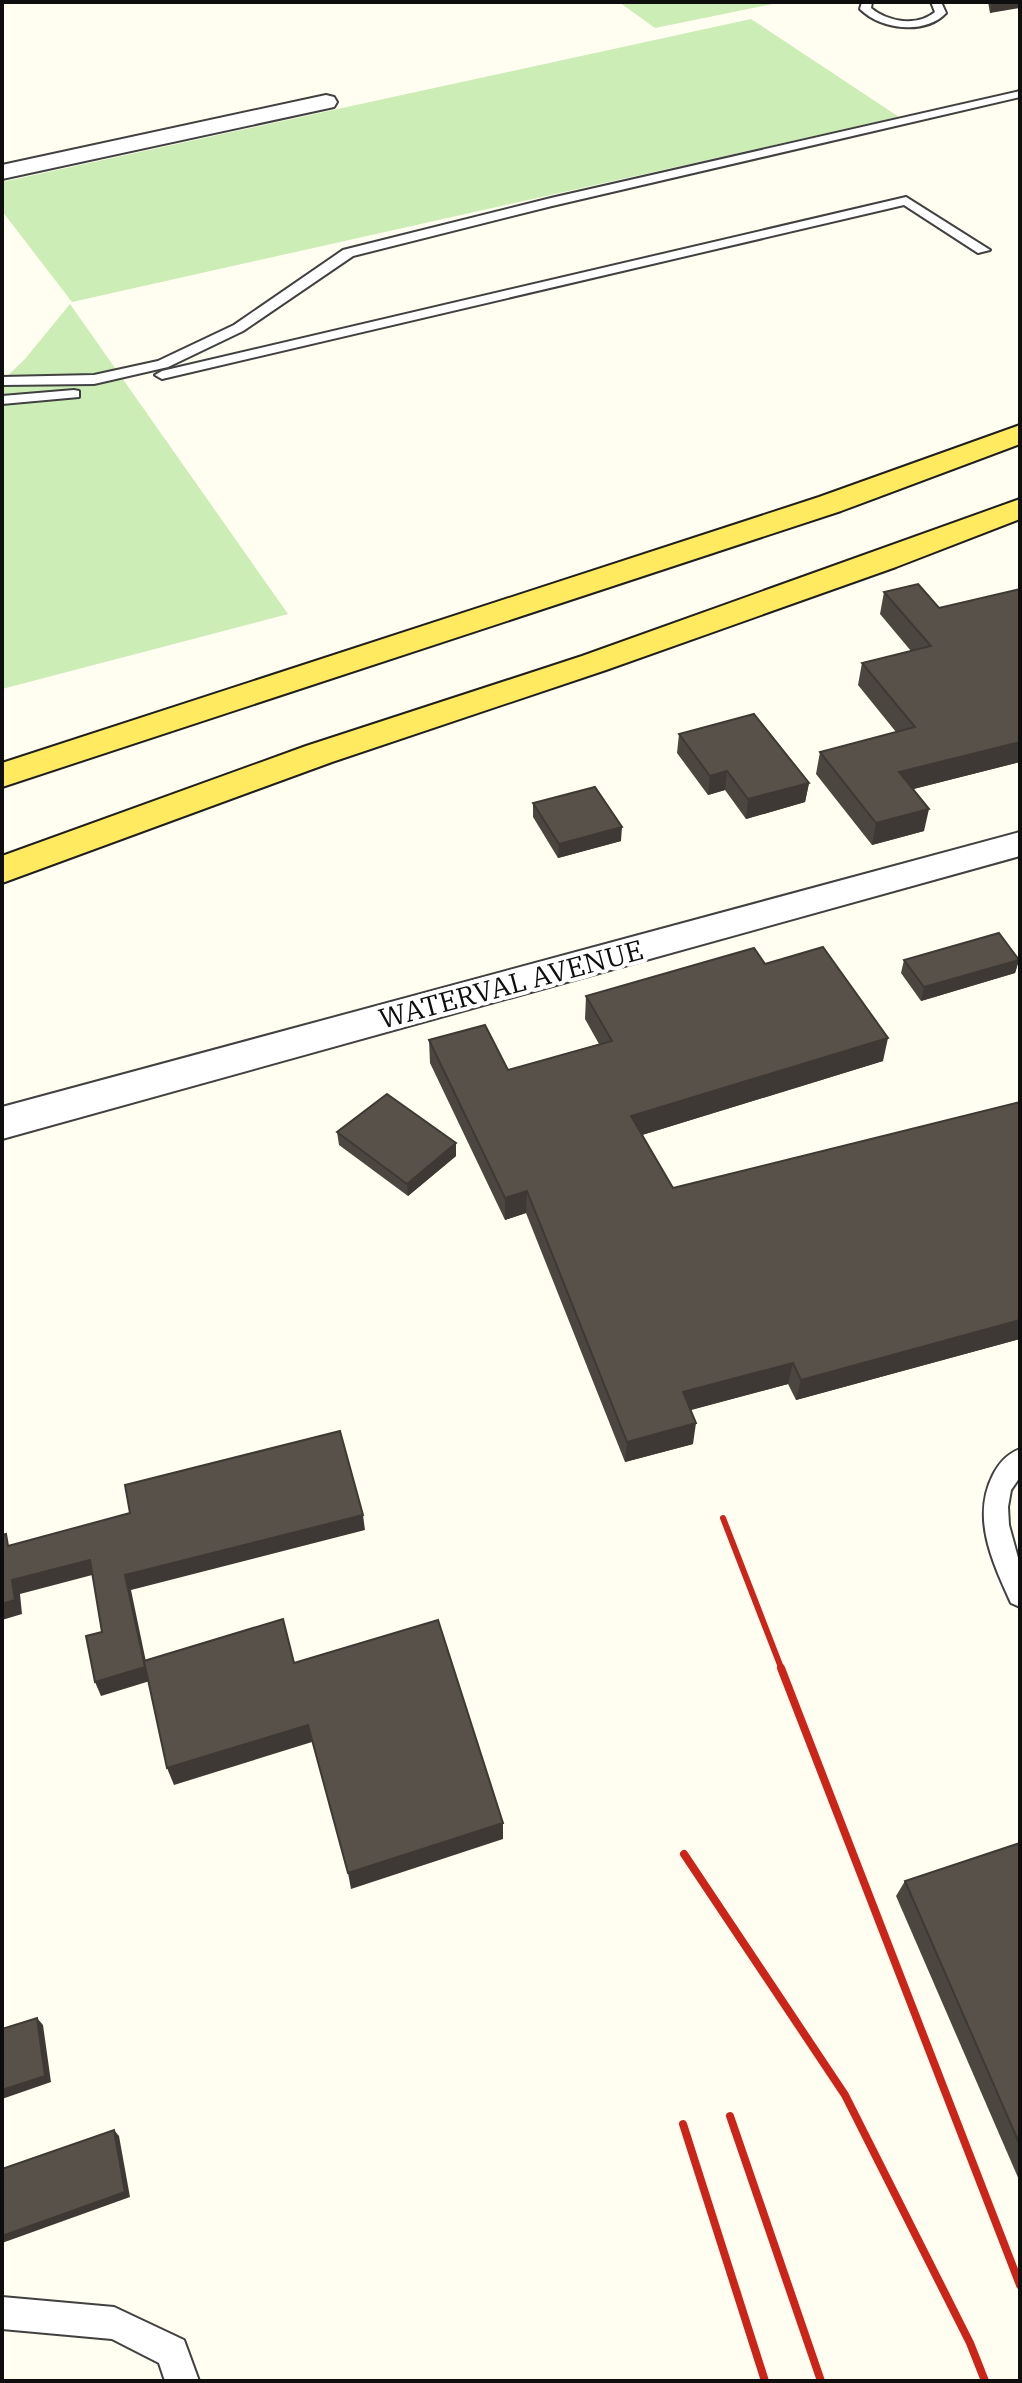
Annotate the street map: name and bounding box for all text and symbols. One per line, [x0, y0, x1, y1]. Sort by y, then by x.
street label: WATERVAL AVENUE [375, 930, 647, 1037]

